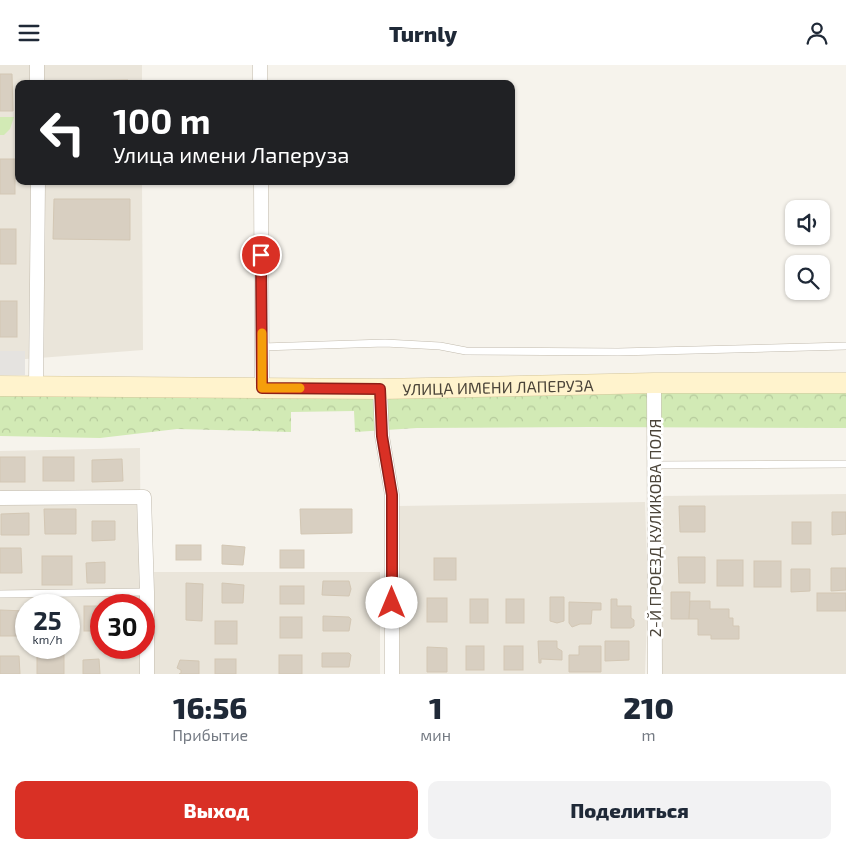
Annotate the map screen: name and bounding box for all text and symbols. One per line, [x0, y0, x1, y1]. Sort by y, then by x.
icon: menu [15, 19, 43, 47]
icon: person [803, 19, 831, 47]
text: Turnly [389, 20, 457, 46]
text: 100 m [113, 99, 211, 141]
icon: left [30, 100, 95, 165]
text: Улица имени Лаперуза [113, 141, 349, 167]
map controls [785, 200, 830, 300]
button: sound [785, 200, 830, 245]
pin [240, 234, 282, 276]
icon: arrive [247, 241, 275, 269]
button: search [785, 255, 830, 300]
street label: УЛИЦА ИМЕНИ ЛАПЕРУЗА [402, 375, 594, 398]
street label: 2-Й ПРОЕЗД КУЛИКОВА ПОЛЯ [645, 419, 664, 637]
position arrow [365, 576, 417, 628]
speed limit sign: 30 [90, 594, 155, 659]
text: 25 [33, 605, 62, 635]
text: km/h [33, 632, 62, 646]
text: 16:56 [173, 689, 247, 725]
text: 1 [429, 689, 442, 725]
text: 210 [623, 689, 674, 725]
text: Прибытие [172, 725, 248, 744]
text: мин [420, 725, 451, 744]
text: m [641, 725, 656, 744]
button: Выход [15, 781, 418, 839]
button: Поделиться [428, 781, 831, 839]

